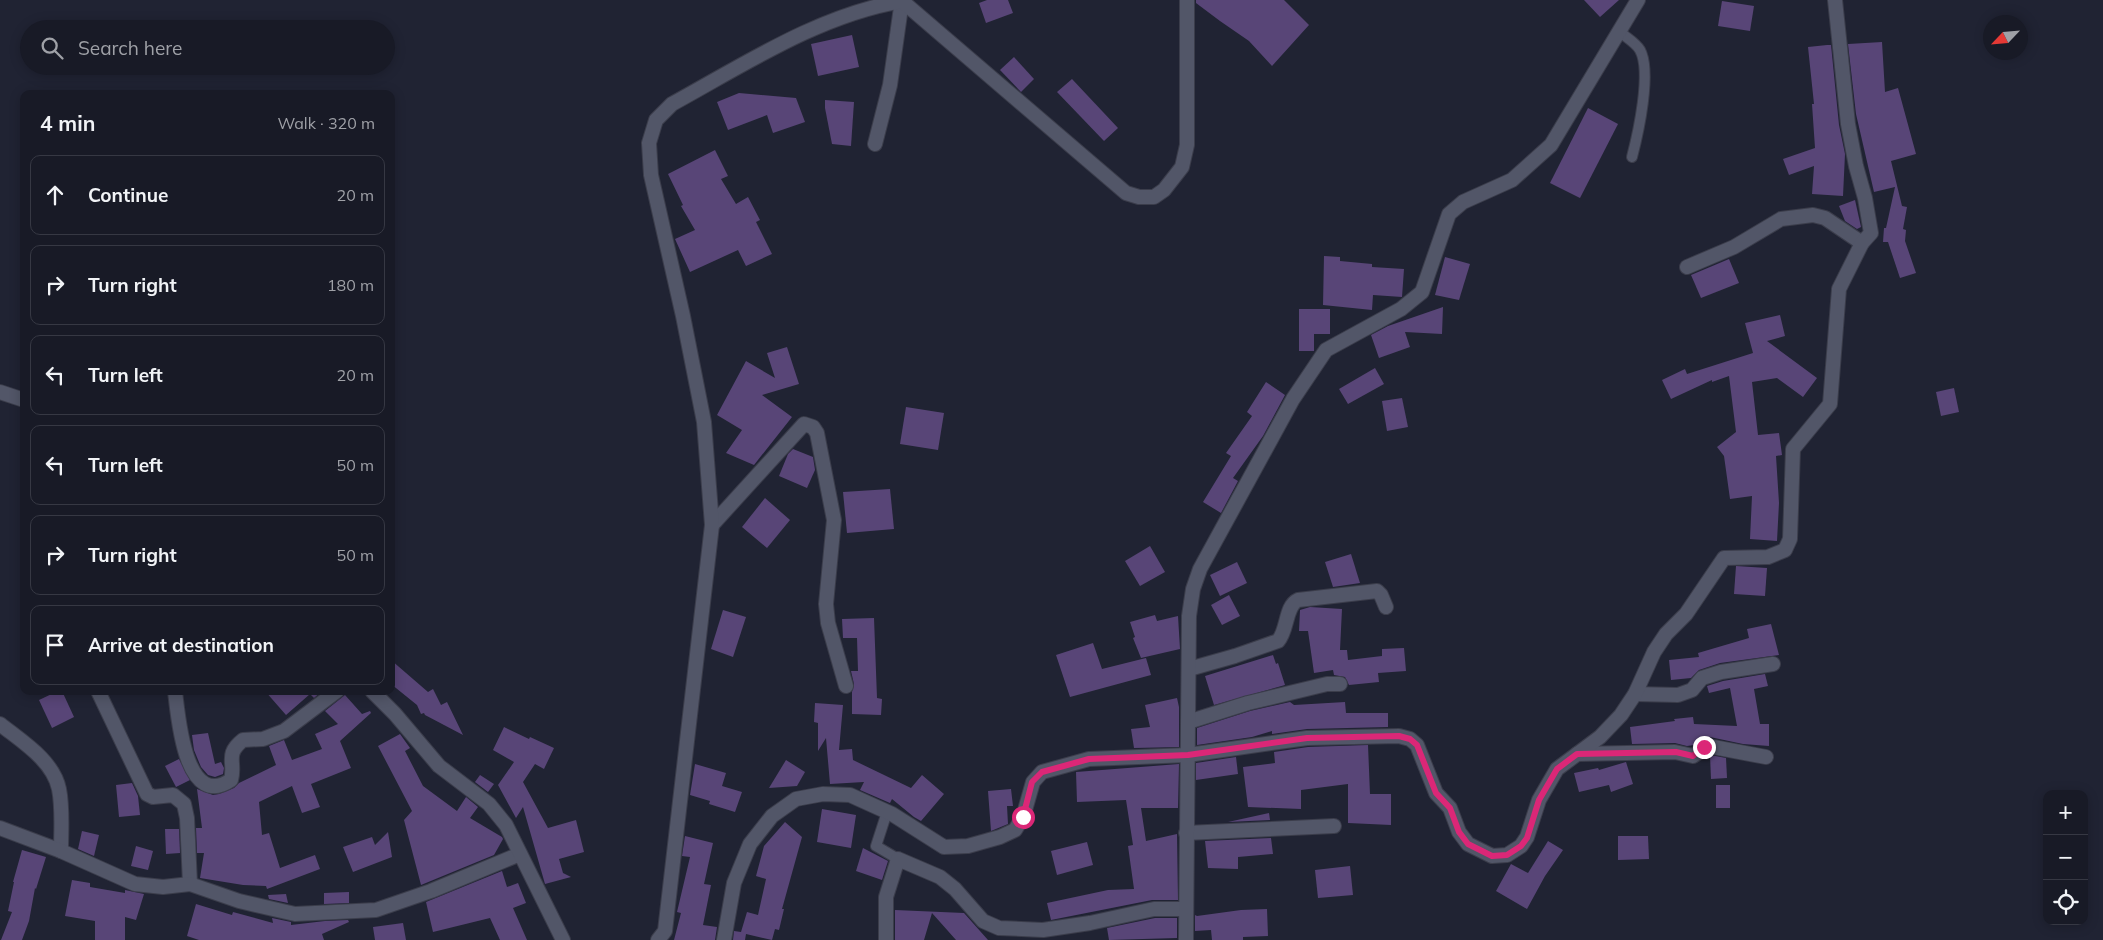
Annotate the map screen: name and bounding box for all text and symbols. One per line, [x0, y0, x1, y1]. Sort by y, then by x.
north arrow [1983, 15, 2028, 60]
search box [20, 20, 395, 75]
icon: search [38, 34, 66, 62]
text: Search here [78, 36, 182, 60]
text: 4 min [40, 110, 95, 136]
text: Walk · 320 m [277, 113, 375, 133]
icon: ahead [41, 181, 69, 209]
text: Continue [88, 183, 168, 207]
text: 20 m [337, 185, 374, 205]
icon: right [41, 271, 69, 299]
text: Turn right [88, 273, 177, 297]
text: 180 m [327, 275, 374, 295]
icon: left [41, 361, 69, 389]
text: Turn left [88, 363, 163, 387]
text: 20 m [337, 365, 374, 385]
icon: left [41, 451, 69, 479]
text: Turn left [88, 453, 163, 477]
text: 50 m [337, 455, 374, 475]
icon: right [41, 541, 69, 569]
text: Turn right [88, 543, 177, 567]
text: 50 m [337, 545, 374, 565]
icon: arrive [41, 631, 69, 659]
text: Arrive at destination [88, 633, 274, 657]
route end [1693, 736, 1716, 759]
map controls [2043, 790, 2088, 925]
button: + [2043, 790, 2088, 835]
route start [1012, 806, 1035, 829]
button: − [2043, 835, 2088, 880]
button: locate [2043, 880, 2088, 925]

